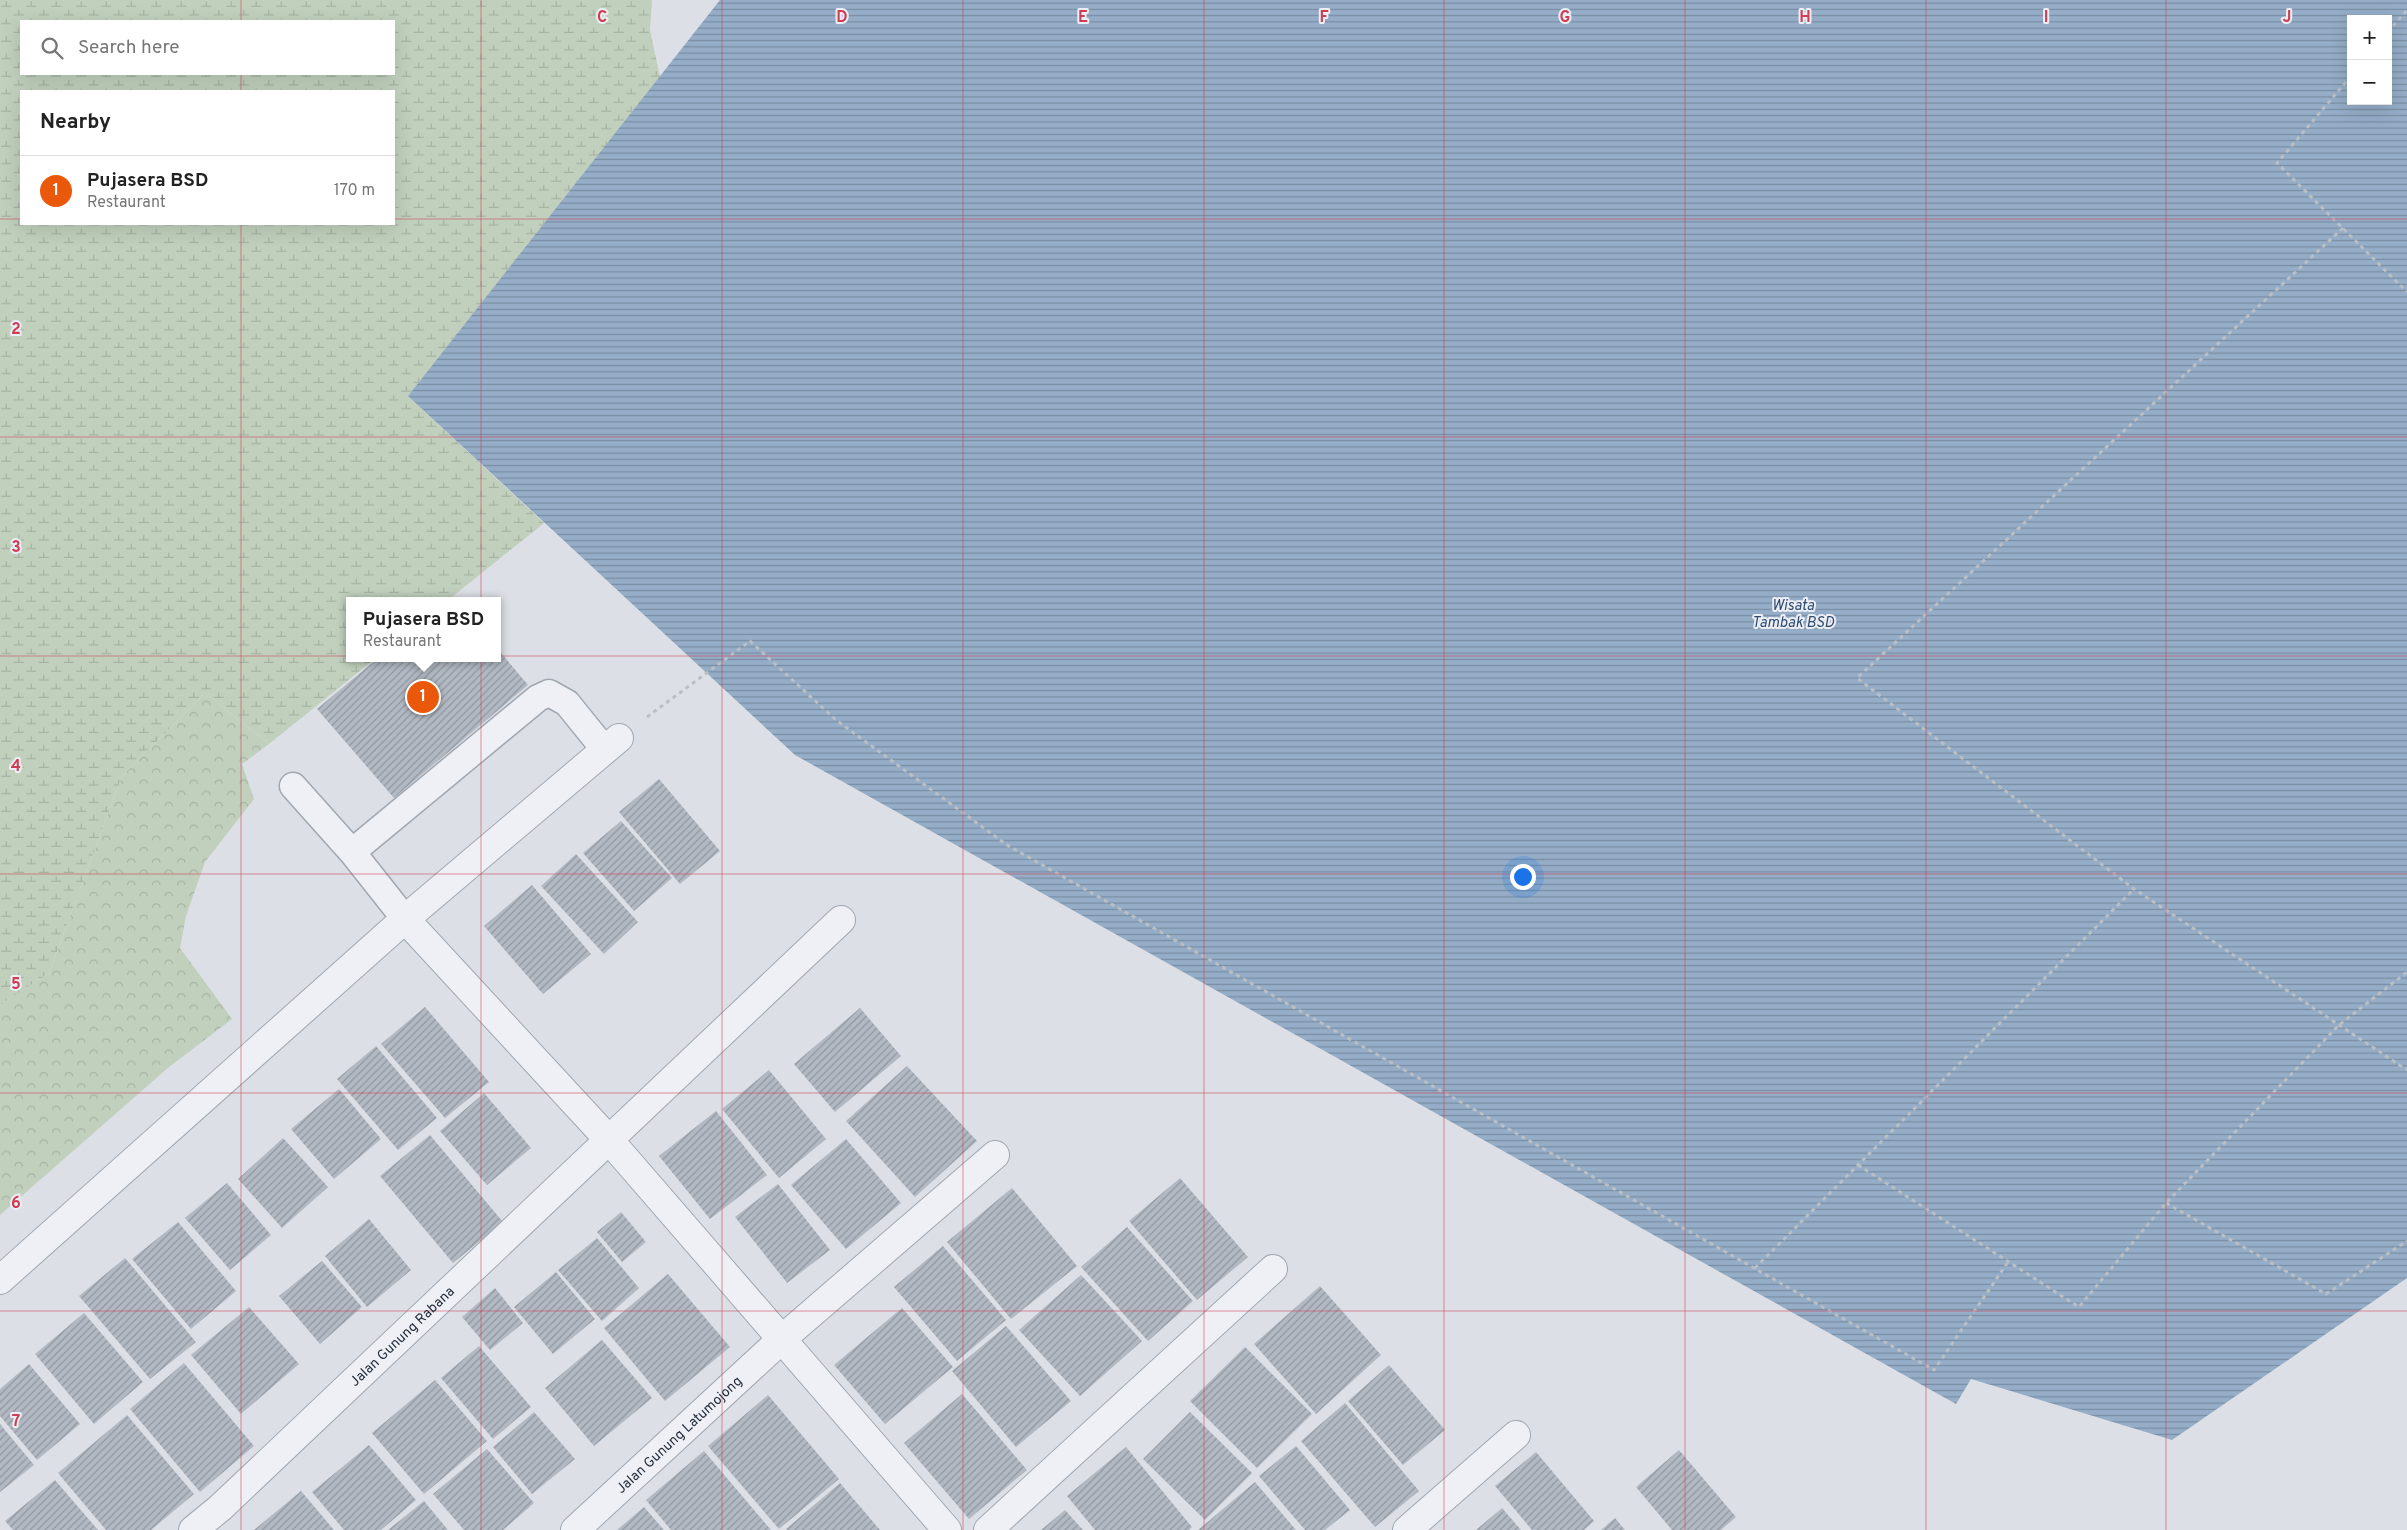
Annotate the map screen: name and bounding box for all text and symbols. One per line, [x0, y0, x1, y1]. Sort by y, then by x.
text: C [597, 8, 607, 28]
text: D [836, 8, 848, 28]
text: E [1078, 8, 1088, 28]
text: F [1319, 8, 1329, 28]
text: G [1560, 8, 1570, 28]
text: H [1799, 8, 1811, 28]
text: I [2044, 8, 2048, 28]
text: J [2283, 8, 2291, 28]
map controls [2347, 15, 2392, 105]
button: + [2347, 15, 2392, 60]
search box [20, 20, 395, 75]
icon: search [38, 34, 66, 62]
text: Search here [78, 36, 180, 60]
button: − [2347, 60, 2392, 105]
text: Nearby [40, 109, 111, 136]
text: Pujasera BSD [87, 169, 209, 193]
text: 1 [53, 181, 59, 201]
text: 170 m [334, 181, 375, 201]
text: Restaurant [87, 193, 166, 213]
text: 2 [11, 320, 21, 340]
text: 3 [11, 538, 21, 558]
popup [346, 597, 501, 662]
water label: Wisata Tambak BSD [1752, 597, 1834, 633]
text: Pujasera BSD [363, 608, 484, 632]
text: Restaurant [363, 632, 442, 652]
pin: 1 [407, 678, 439, 716]
text: 4 [11, 757, 21, 777]
your location [1510, 864, 1536, 890]
text: 5 [11, 975, 21, 995]
text: 6 [11, 1194, 21, 1214]
street label: Jalan Gunung Rabana [347, 1284, 459, 1391]
street label: Jalan Gunung Latumojong [613, 1373, 746, 1498]
text: 7 [12, 1412, 20, 1432]

